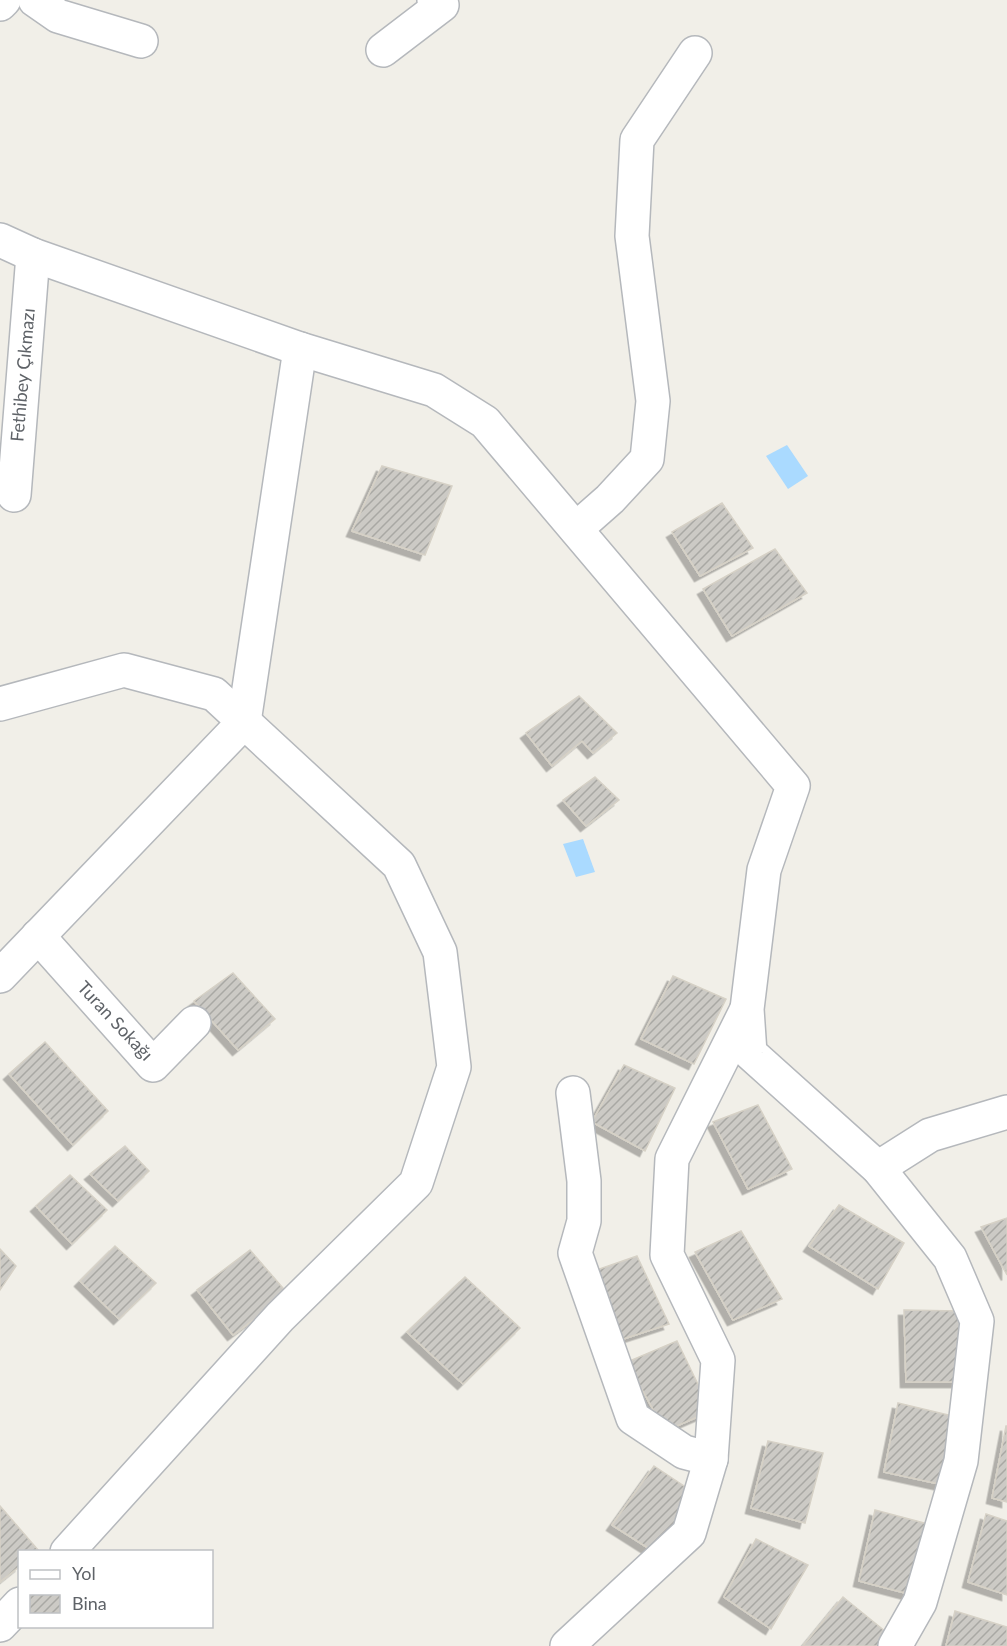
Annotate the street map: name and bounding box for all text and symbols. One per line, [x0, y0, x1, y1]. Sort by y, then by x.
street label: Fethibey Çıkmazı [5, 307, 39, 443]
street label: Turan Sokağı [73, 976, 158, 1065]
legend [18, 1550, 213, 1628]
text: Yol [72, 1562, 96, 1584]
text: Bina [72, 1592, 107, 1614]

